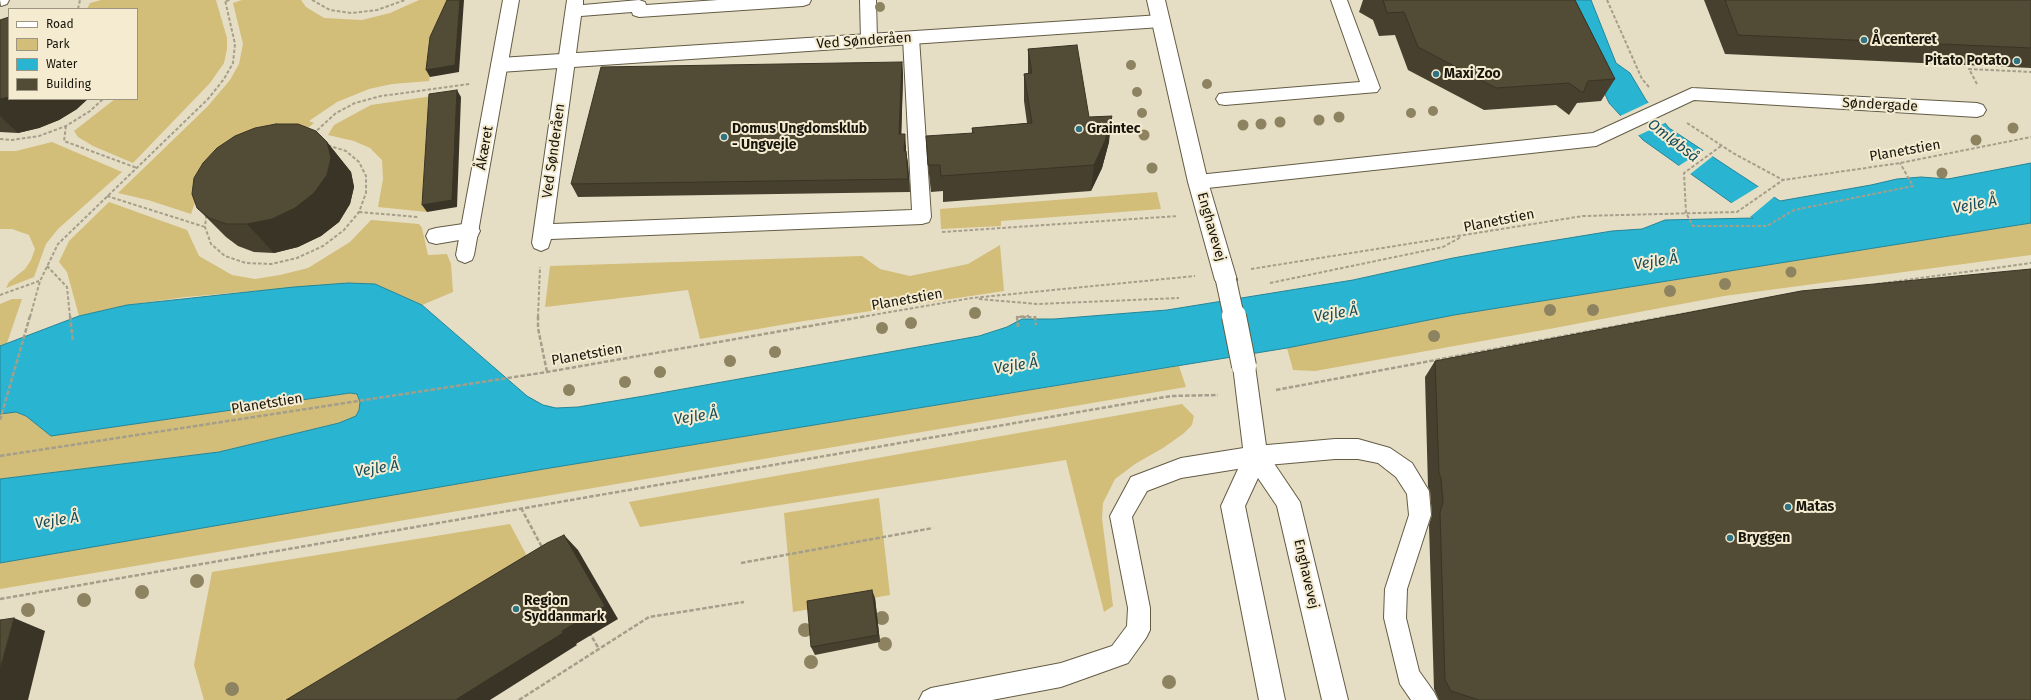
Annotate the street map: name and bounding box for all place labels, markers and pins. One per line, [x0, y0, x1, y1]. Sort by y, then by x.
place label: Å centeret [1872, 32, 1937, 48]
marker: Å centeret [1859, 35, 1869, 45]
place label: Pitato Potato [1925, 53, 2009, 69]
marker: Pitato Potato [2012, 56, 2022, 66]
place label: Maxi Zoo [1444, 66, 1501, 82]
marker: Maxi Zoo [1431, 69, 1441, 79]
place label: Domus Ungdomsklub - Ungvejle [732, 121, 867, 154]
place label: Graintec [1087, 121, 1140, 137]
marker: Graintec [1074, 124, 1084, 134]
marker: Domus Ungdomsklub - Ungvejle [719, 132, 729, 142]
place label: Matas [1796, 499, 1834, 515]
marker: Matas [1783, 502, 1793, 512]
place label: Bryggen [1738, 530, 1790, 546]
marker: Bryggen [1725, 533, 1735, 543]
place label: Region Syddanmark [524, 593, 604, 626]
marker: Region Syddanmark [511, 604, 521, 614]

